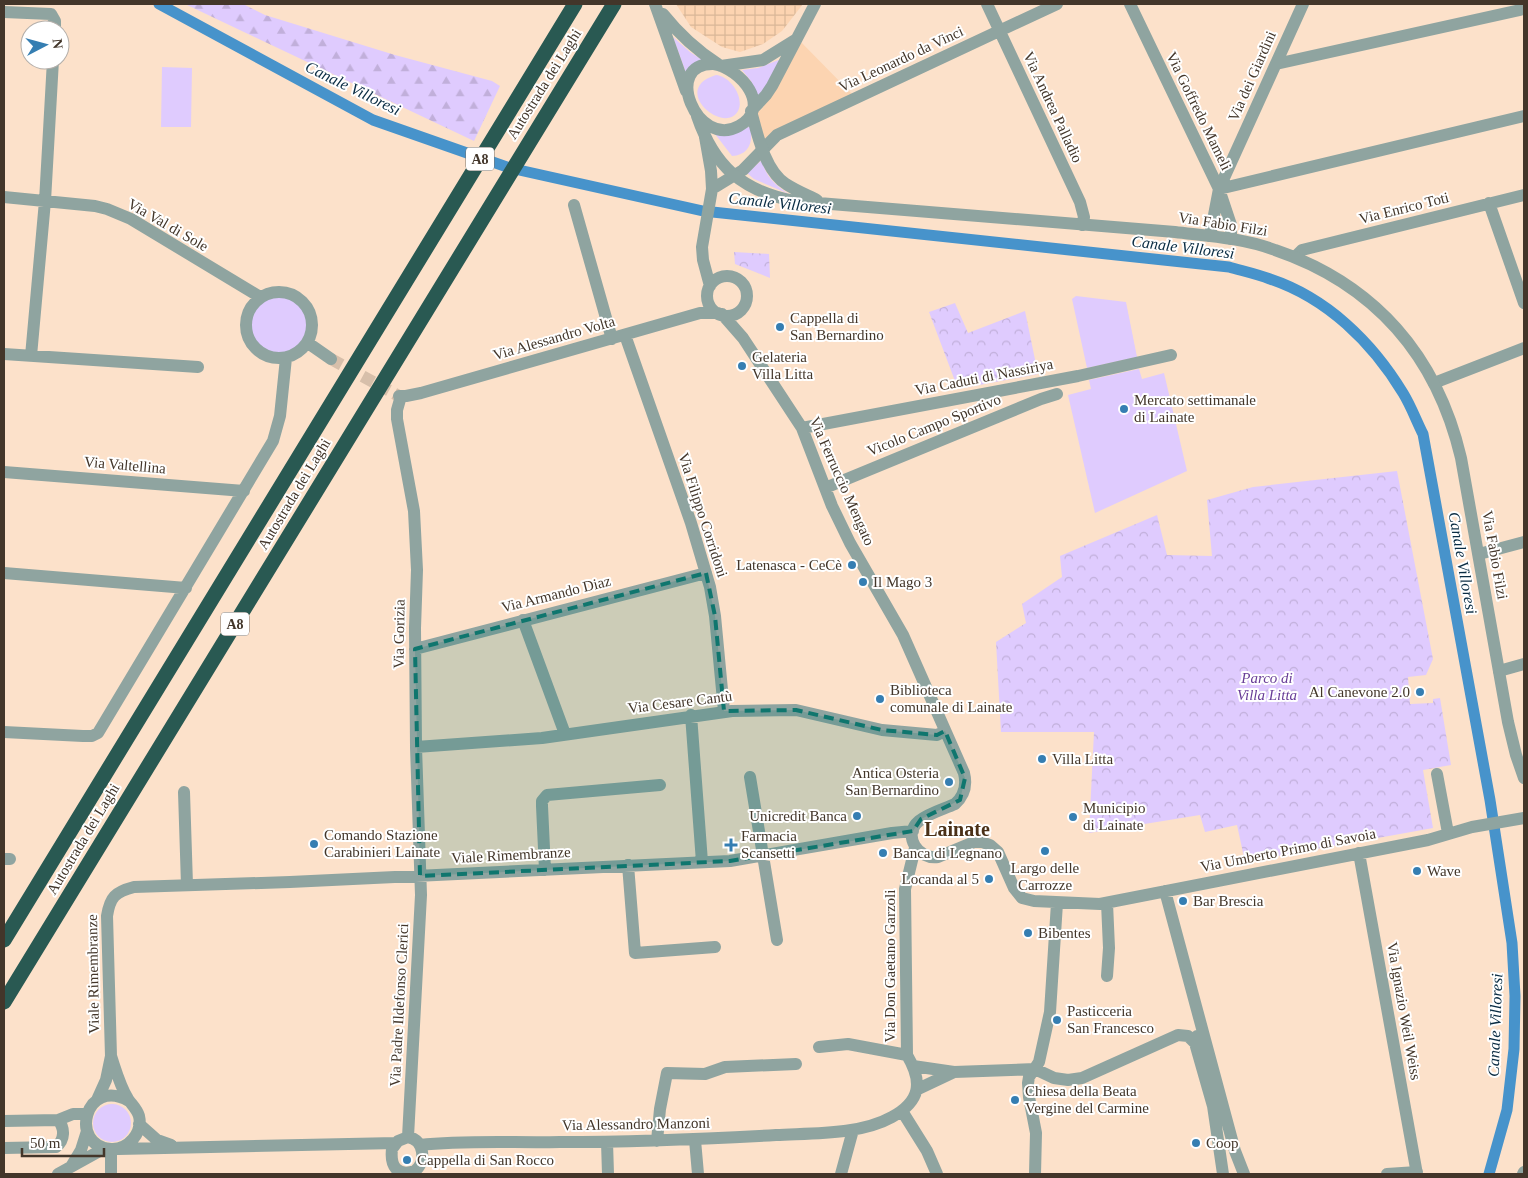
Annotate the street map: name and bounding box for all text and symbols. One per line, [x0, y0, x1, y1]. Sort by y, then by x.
north arrow [20, 20, 70, 70]
street label: Via Leonardo da Vinci [836, 23, 966, 95]
street label: Autostrada dei Laghi [504, 26, 584, 142]
street label: Via dei Giardini [1225, 29, 1279, 123]
text: N [49, 38, 65, 50]
street label: Via Andrea Palladio [1020, 49, 1086, 165]
street label: Via Goffredo Mameli [1163, 49, 1235, 173]
water label: Canale Villoresi [303, 58, 403, 118]
road number: A8 [466, 148, 494, 170]
water label: Canale Villoresi [728, 189, 832, 217]
street label: Via Enrico Toti [1357, 189, 1451, 227]
street label: Via Val di Sole [125, 196, 211, 255]
street label: Via Fabio Filzi [1177, 209, 1269, 239]
water label: Canale Villoresi [1131, 232, 1235, 262]
place label: Cappella di San Bernardino [790, 310, 884, 343]
street label: Via Alessandro Volta [491, 313, 617, 363]
marker: Cappella di San Bernardino [774, 321, 786, 333]
place label: Gelateria Villa Litta [752, 349, 814, 382]
street label: Via Caduti di Nassiriya [914, 356, 1055, 398]
marker: Gelateria Villa Litta [736, 360, 748, 372]
street label: Vicolo Campo Sportivo [865, 391, 1003, 459]
place label: Mercato settimanale di Lainate [1134, 392, 1256, 425]
marker: Mercato settimanale di Lainate [1118, 403, 1130, 415]
street label: Via Ferruccio Mengato [806, 414, 878, 548]
street label: Autostrada dei Laghi [255, 436, 333, 552]
street label: Via Filippo Corridoni [675, 451, 731, 579]
street label: Via Valtellina [84, 453, 167, 477]
street label: Via Fabio Filzi [1479, 509, 1511, 601]
water label: Canale Villoresi [1446, 511, 1480, 615]
place label: Latenasca - CeCè [736, 557, 842, 573]
marker: Latenasca - CeCè [846, 559, 858, 571]
street label: Via Armando Diaz [500, 573, 613, 615]
place label: Il Mago 3 [873, 574, 932, 590]
marker: Il Mago 3 [857, 576, 869, 588]
street label: Via Gorizia [390, 599, 408, 669]
road number: A8 [221, 612, 249, 636]
park label: Parco di Villa Litta [1237, 670, 1297, 703]
place label: Biblioteca comunale di Lainate [890, 682, 1013, 715]
place label: Al Canevone 2.0 [1309, 684, 1410, 700]
marker: Al Canevone 2.0 [1414, 686, 1426, 698]
street label: Via Cesare Cantù [627, 688, 734, 716]
marker: Biblioteca comunale di Lainate [874, 693, 886, 705]
place label: Villa Litta [1052, 751, 1114, 767]
marker: Villa Litta [1036, 753, 1048, 765]
place label: Antica Osteria San Bernardino [845, 765, 939, 798]
marker: Antica Osteria San Bernardino [943, 776, 955, 788]
street label: Autostrada dei Laghi [44, 781, 122, 897]
place label: Municipio di Lainate [1083, 800, 1146, 833]
place label: Unicredit Banca [749, 808, 847, 824]
marker: Unicredit Banca [851, 810, 863, 822]
marker: Municipio di Lainate [1067, 811, 1079, 823]
district label: Lainate [924, 818, 990, 840]
street label: Via Umberto Primo di Savoia [1199, 825, 1377, 875]
place label: Comando Stazione Carabinieri Lainate [324, 827, 441, 860]
place label: Farmacia Scansetti [741, 828, 797, 861]
marker: Comando Stazione Carabinieri Lainate [308, 838, 320, 850]
marker: Farmacia Scansetti [725, 839, 737, 851]
street label: Viale Rimembranze [451, 844, 571, 866]
place label: Banca di Legnano [893, 845, 1002, 861]
marker: Largo delle Carrozze [1039, 845, 1051, 857]
marker: Banca di Legnano [877, 847, 889, 859]
place label: Largo delle Carrozze [1011, 860, 1080, 893]
place label: Wave [1427, 863, 1461, 879]
marker: Wave [1411, 865, 1423, 877]
place label: Locanda al 5 [902, 871, 979, 887]
marker: Locanda al 5 [983, 873, 995, 885]
street label: Via Don Gaetano Garzoli [882, 890, 898, 1042]
place label: Bar Brescia [1193, 893, 1264, 909]
marker: Bar Brescia [1177, 895, 1189, 907]
street label: Viale Rimembranze [84, 914, 102, 1034]
street label: Via Padre Ildefonso Clerici [387, 923, 411, 1087]
place label: Bibentes [1038, 925, 1091, 941]
marker: Bibentes [1022, 927, 1034, 939]
street label: Via Ignazio Weil Weiss [1384, 941, 1424, 1081]
water label: Canale Villoresi [1485, 973, 1505, 1077]
place label: Pasticceria San Francesco [1067, 1003, 1154, 1036]
marker: Pasticceria San Francesco [1051, 1014, 1063, 1026]
place label: Chiesa della Beata Vergine del Carmine [1025, 1083, 1149, 1116]
marker: Chiesa della Beata Vergine del Carmine [1009, 1094, 1021, 1106]
street label: Via Alessandro Manzoni [562, 1115, 710, 1133]
scale bar [22, 1126, 105, 1158]
text: 50 m [30, 1135, 61, 1151]
place label: Coop [1206, 1135, 1239, 1151]
marker: Coop [1190, 1137, 1202, 1149]
place label: Cappella di San Rocco [417, 1152, 554, 1168]
marker: Cappella di San Rocco [401, 1154, 413, 1166]

